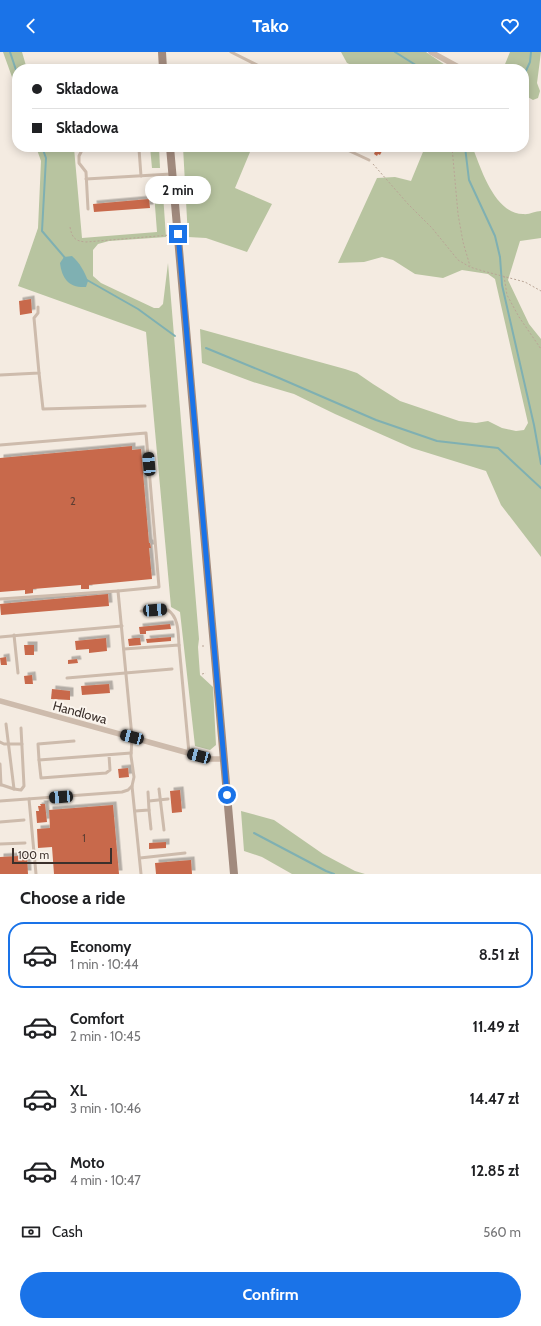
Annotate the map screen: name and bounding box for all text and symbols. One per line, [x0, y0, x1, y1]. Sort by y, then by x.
icon: back [20, 15, 42, 37]
text: Tako [252, 15, 289, 37]
icon: heart [499, 15, 521, 37]
text: Składowa [56, 80, 119, 98]
text: Składowa [56, 119, 119, 137]
callout: 2 min [145, 176, 211, 204]
text: 2 min [162, 182, 194, 198]
route end [169, 225, 187, 243]
car [142, 452, 156, 476]
house number: 2 [70, 494, 76, 508]
car [143, 603, 167, 617]
street label: Handlowa [51, 697, 110, 727]
car [119, 728, 145, 746]
car [186, 747, 212, 765]
route start [218, 786, 236, 804]
car [49, 790, 73, 804]
house number: 1 [82, 831, 86, 845]
scale bar [12, 846, 112, 865]
text: 100 m [18, 848, 49, 862]
text: Choose a ride [20, 887, 125, 909]
icon: car [22, 937, 58, 973]
text: Economy [70, 938, 131, 956]
text: 8.51 zł [479, 946, 519, 964]
text: 1 min · 10:44 [70, 956, 139, 972]
icon: car [22, 1009, 58, 1045]
text: Comfort [70, 1010, 124, 1028]
text: 11.49 zł [473, 1018, 519, 1036]
text: 2 min · 10:45 [70, 1028, 141, 1044]
icon: car [22, 1081, 58, 1117]
text: XL [70, 1082, 87, 1100]
text: 14.47 zł [470, 1090, 519, 1108]
text: 3 min · 10:46 [70, 1100, 141, 1116]
icon: car [22, 1153, 58, 1189]
text: Moto [70, 1154, 104, 1172]
text: 12.85 zł [471, 1162, 519, 1180]
text: 4 min · 10:47 [70, 1172, 141, 1188]
icon: cash [20, 1221, 42, 1243]
text: Cash [52, 1223, 83, 1241]
text: 560 m [483, 1224, 521, 1240]
button: Confirm [20, 1272, 521, 1318]

